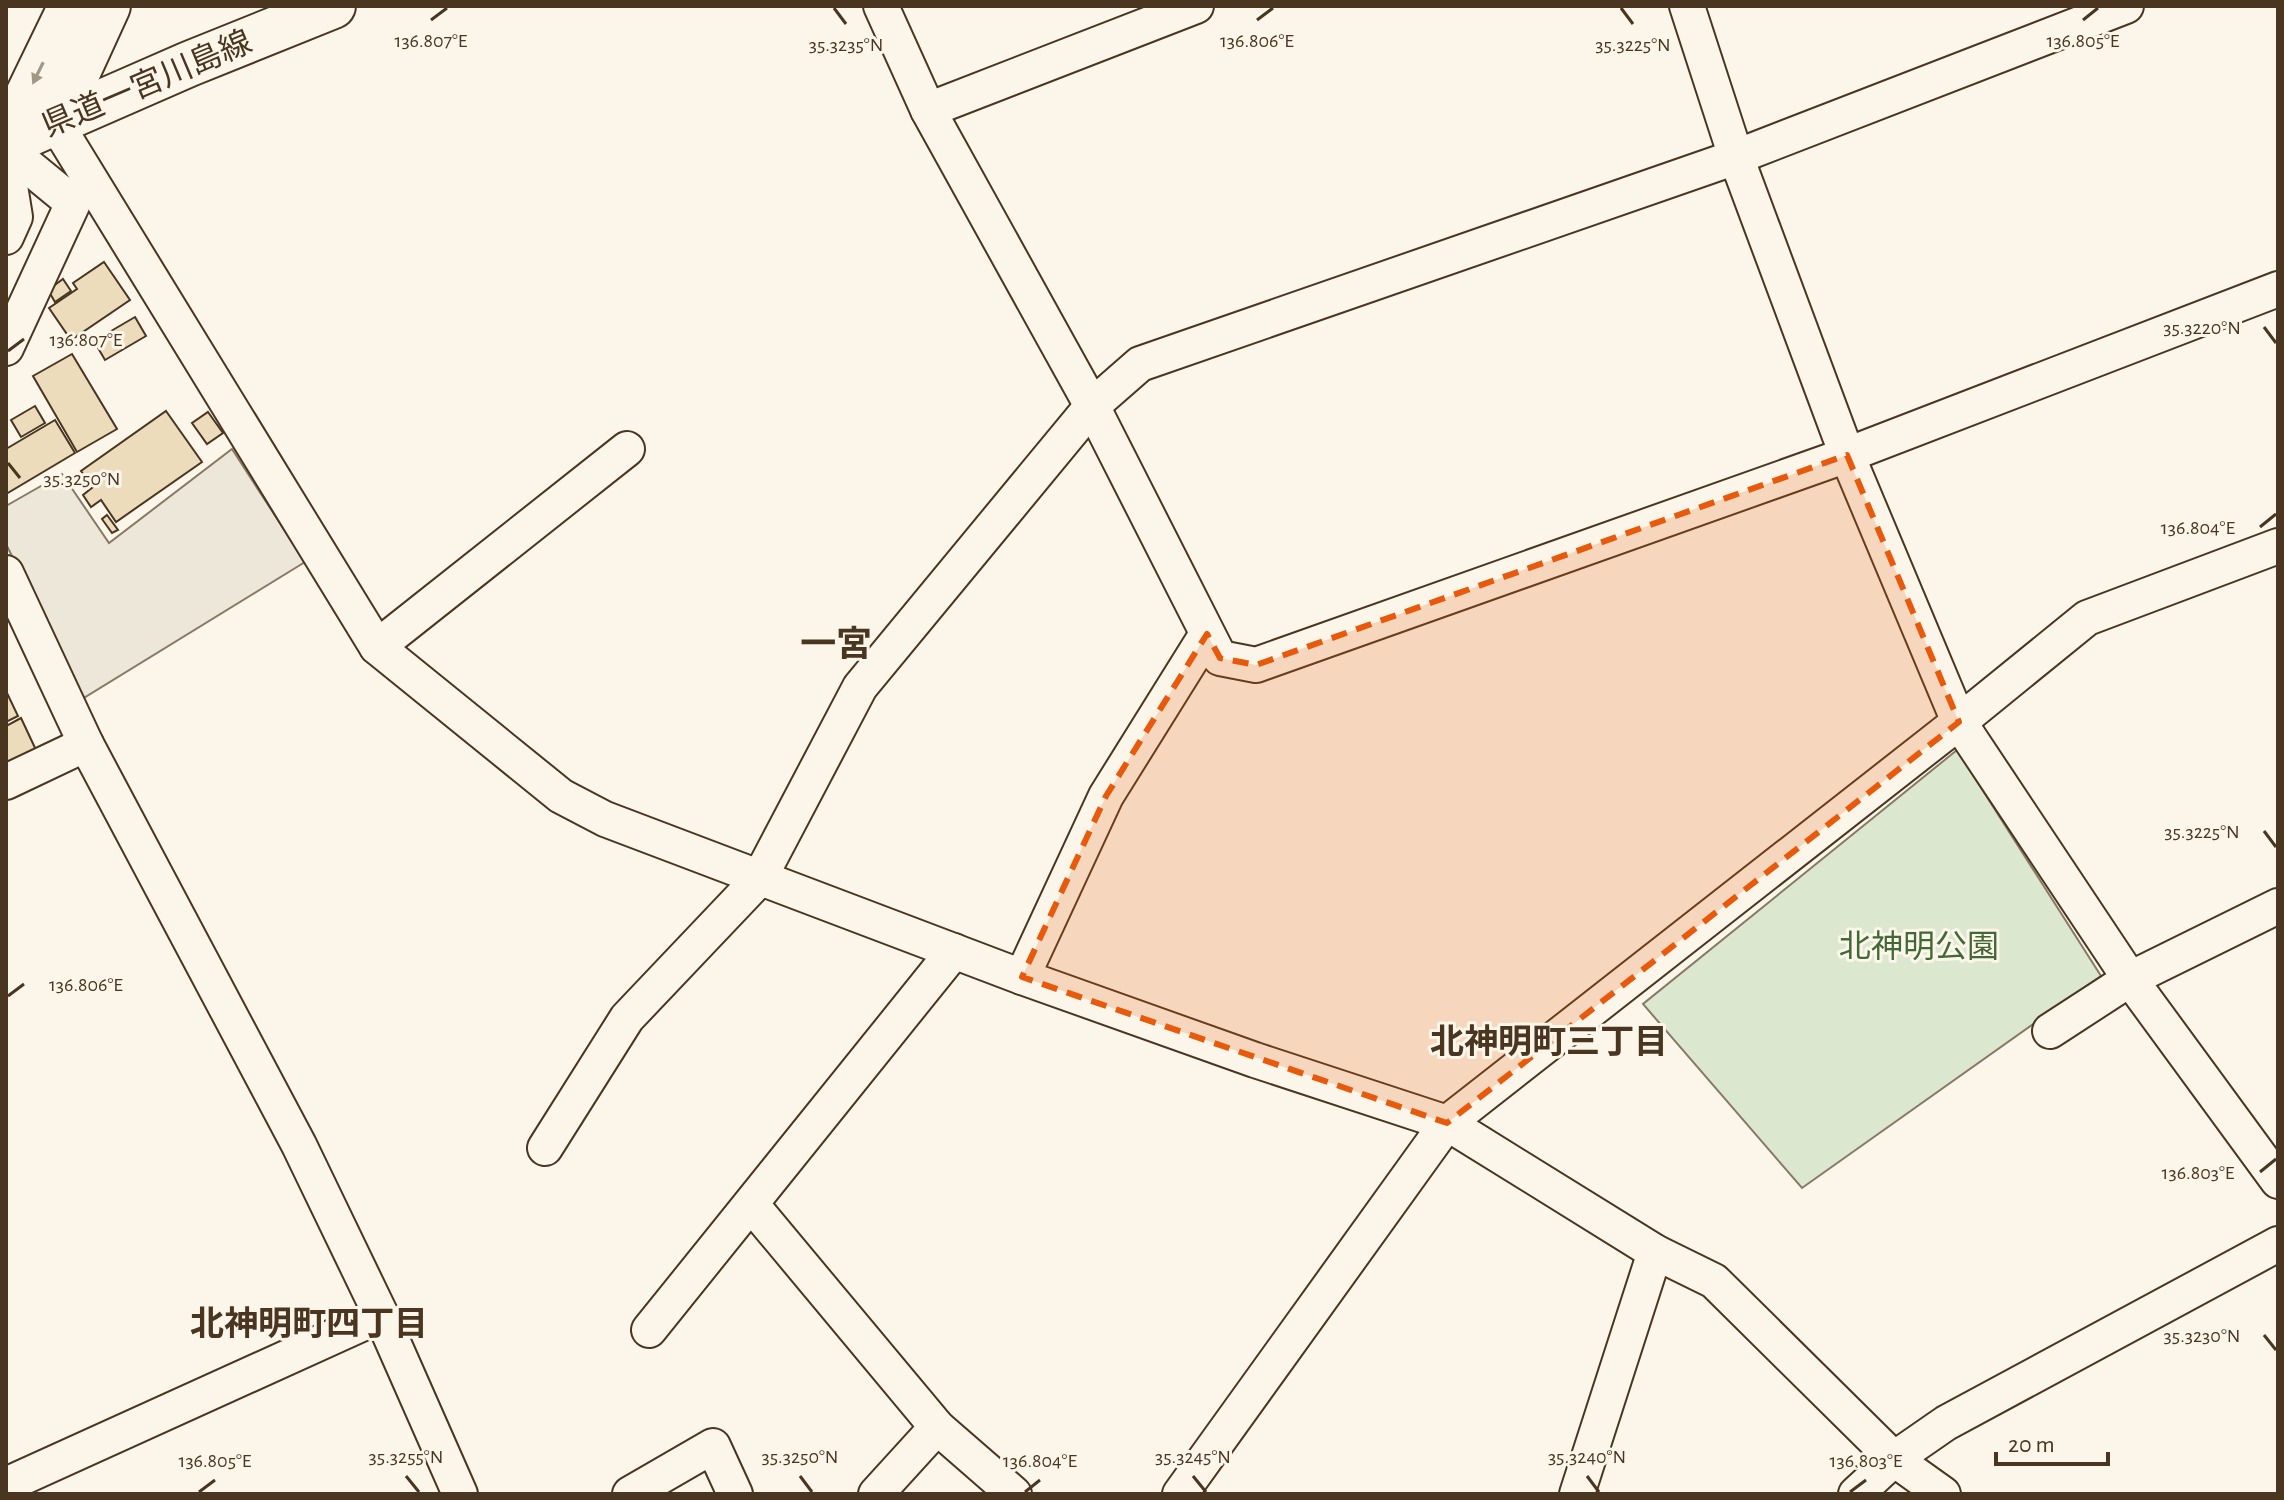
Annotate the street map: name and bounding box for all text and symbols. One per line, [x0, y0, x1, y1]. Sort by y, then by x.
street label: 県道一宮川島線 [37, 24, 256, 142]
text: 136.807°E [395, 31, 468, 51]
text: 136.806°E [1220, 31, 1294, 51]
text: 136.805°E [2047, 31, 2120, 51]
text: 35.3235°N [809, 35, 883, 55]
text: 35.3225°N [1595, 35, 1671, 55]
one-way arrow [31, 61, 45, 85]
text: 35.3220°N [2163, 318, 2241, 338]
text: 136.807°E [50, 330, 123, 350]
text: 35.3250°N [44, 469, 120, 489]
text: 136.804°E [2161, 518, 2235, 538]
district label: 一宮 [800, 625, 872, 663]
text: 35.3225°N [2164, 822, 2240, 842]
park label: 北神明公園 [1839, 930, 1999, 963]
text: 136.806°E [49, 975, 123, 995]
district label: 北神明町三丁目 [1430, 1024, 1668, 1060]
text: 136.803°E [2162, 1163, 2235, 1183]
district label: 北神明町四丁目 [190, 1306, 428, 1342]
text: 35.3230°N [2164, 1326, 2240, 1346]
scale bar [1996, 1416, 2108, 1466]
text: 20 m [2008, 1433, 2055, 1457]
text: 35.3255°N [369, 1447, 443, 1467]
text: 35.3250°N [762, 1447, 838, 1467]
text: 35.3245°N [1155, 1447, 1231, 1467]
text: 35.3240°N [1548, 1447, 1626, 1467]
text: 136.805°E [179, 1451, 252, 1471]
text: 136.804°E [1003, 1451, 1077, 1471]
text: 136.803°E [1830, 1451, 1903, 1471]

